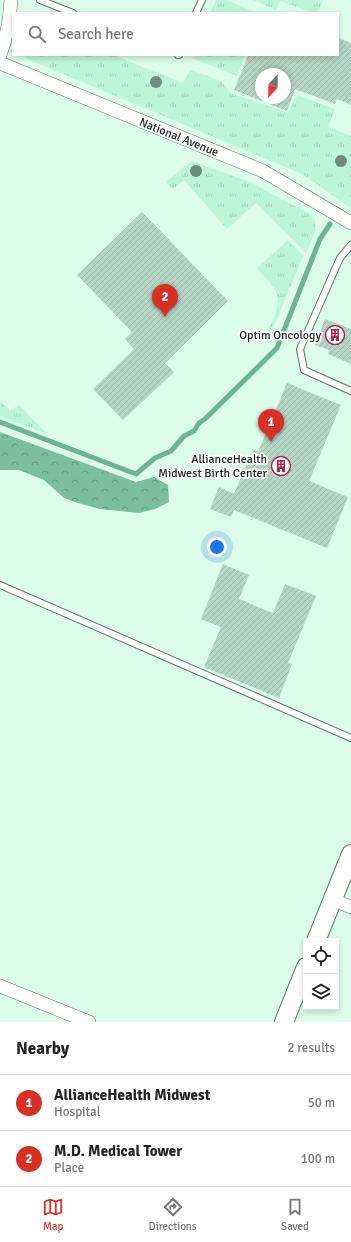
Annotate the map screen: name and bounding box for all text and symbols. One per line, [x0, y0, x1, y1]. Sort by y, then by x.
search box [12, 12, 339, 56]
icon: search [26, 23, 48, 45]
text: Search here [58, 25, 134, 43]
north arrow [255, 68, 291, 104]
street label: National Avenue [137, 115, 221, 160]
pin: 2 [152, 284, 178, 317]
building icon: Optim Oncology [324, 324, 346, 346]
place label: Optim Oncology [239, 328, 321, 343]
pin: 1 [258, 409, 284, 442]
place label: AllianceHealth Midwest Birth Center [158, 452, 268, 481]
building icon: AllianceHealth Midwest Birth Center [270, 455, 292, 477]
your location [207, 537, 227, 557]
map controls [303, 938, 339, 1010]
button: locate [303, 938, 339, 974]
button: layers [303, 974, 339, 1010]
text: Nearby [16, 1038, 69, 1059]
text: 2 results [287, 1040, 335, 1056]
text: AllianceHealth Midwest [54, 1086, 210, 1104]
text: 1 [25, 1095, 33, 1111]
text: 50 m [308, 1095, 335, 1111]
text: Hospital [54, 1104, 101, 1120]
text: M.D. Medical Tower [54, 1142, 182, 1160]
text: 2 [25, 1151, 33, 1167]
text: 100 m [301, 1151, 335, 1167]
text: Place [54, 1160, 84, 1176]
tab: Map [42, 1196, 64, 1233]
tab: Directions [149, 1196, 197, 1233]
tab: Saved [281, 1196, 309, 1233]

